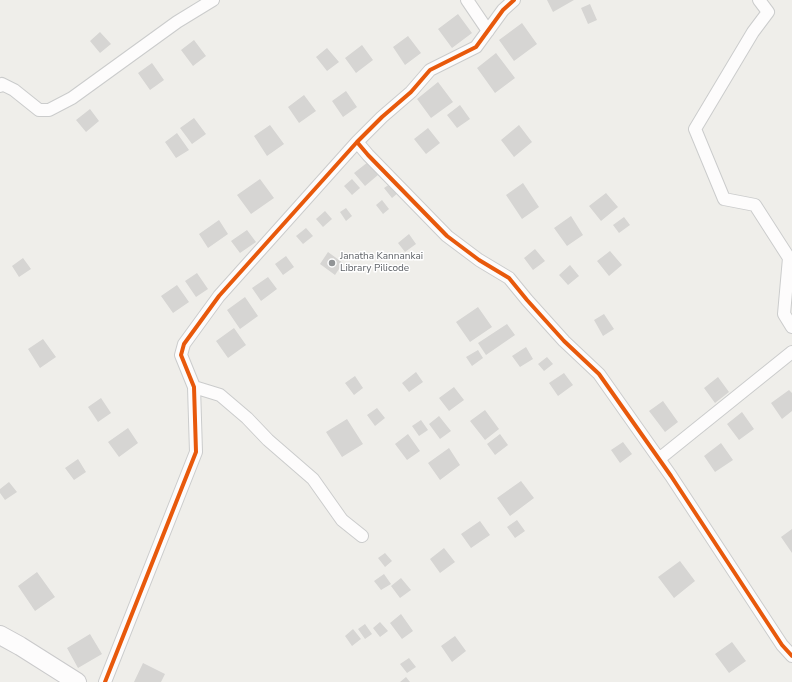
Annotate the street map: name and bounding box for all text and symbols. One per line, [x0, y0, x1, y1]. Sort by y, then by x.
place label: Janatha Kannankai Library Pilicode [340, 251, 423, 274]
marker: Janatha Kannankai Library Pilicode [327, 258, 337, 268]

